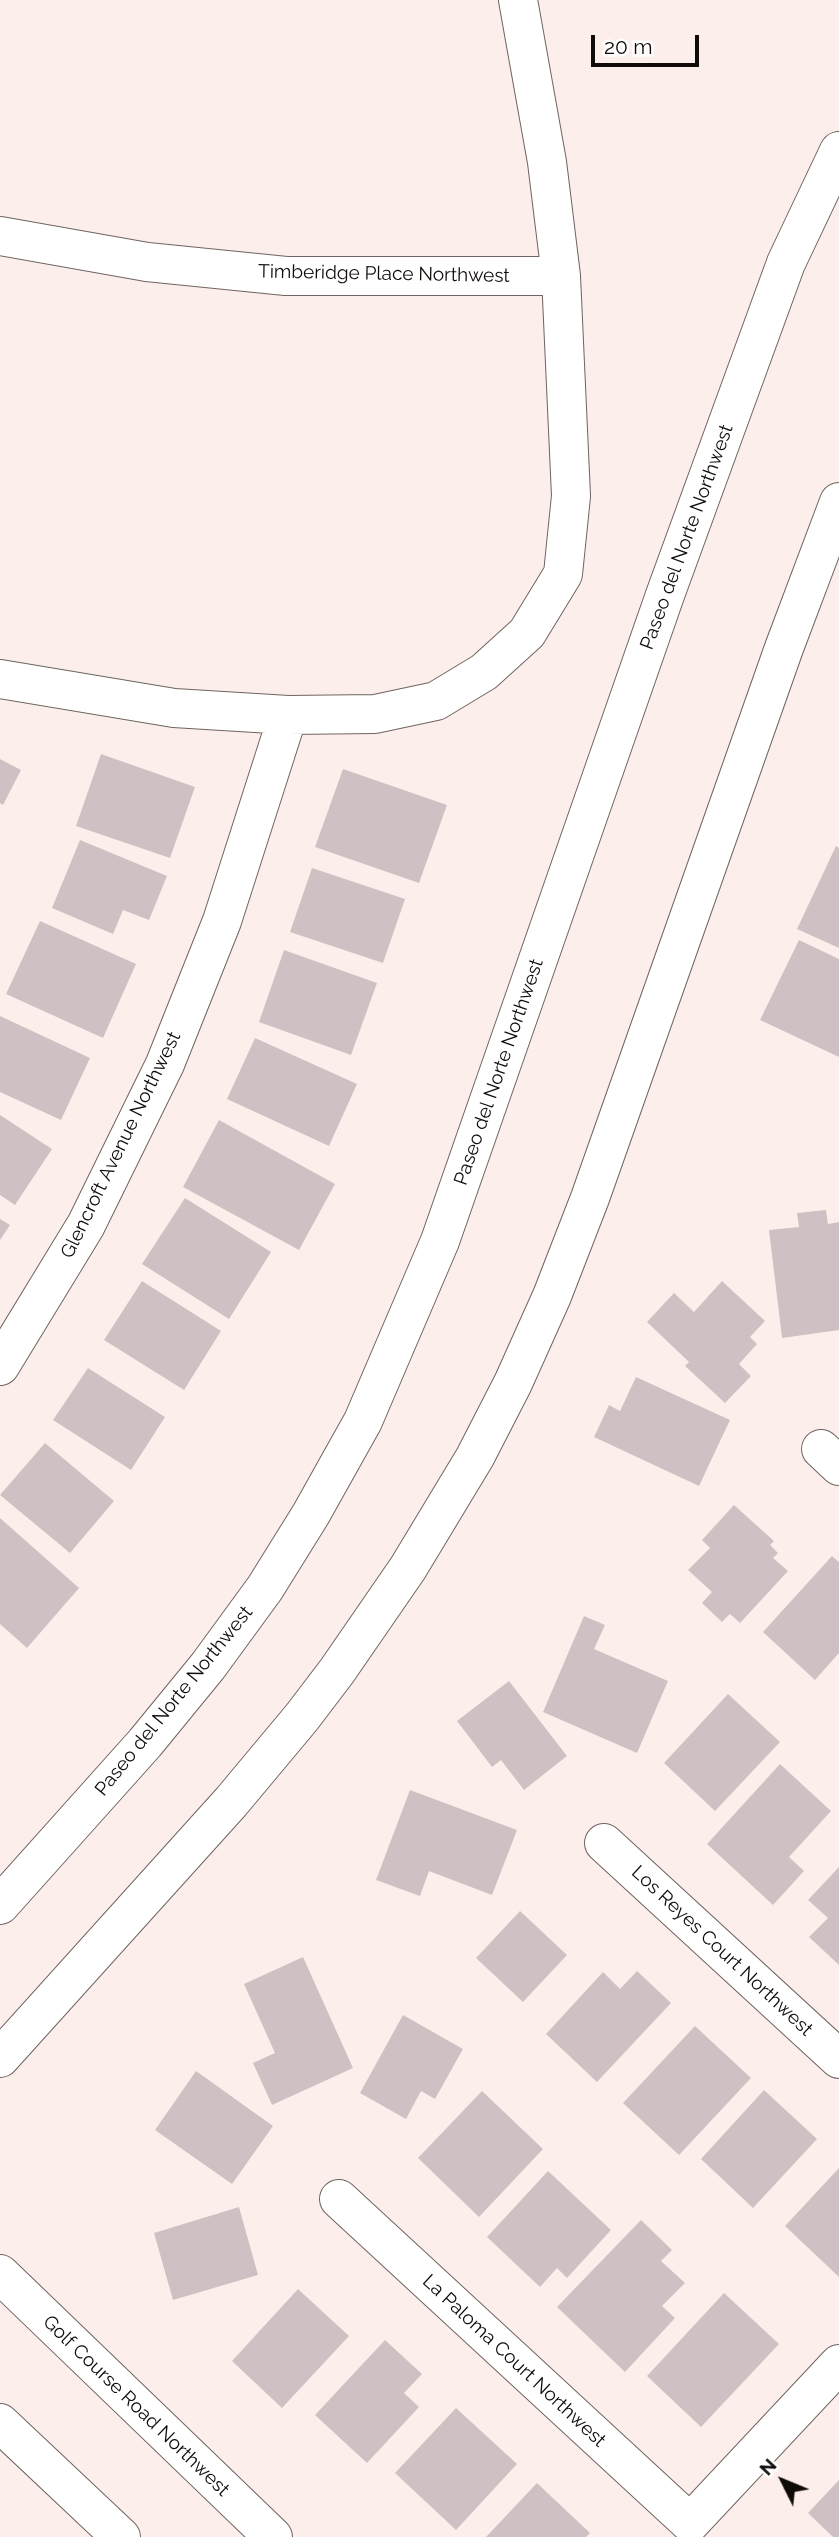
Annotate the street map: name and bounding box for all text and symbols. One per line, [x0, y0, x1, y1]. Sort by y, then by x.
scale bar [594, 21, 702, 65]
text: 20 m [604, 34, 652, 59]
street label: Timberidge Place Northwest [258, 260, 510, 288]
street label: Paseo del Norte Northwest [636, 421, 738, 653]
street label: Paseo del Norte Northwest [450, 956, 548, 1188]
street label: Glencroft Avenue Northwest [56, 1028, 186, 1262]
street label: Paseo del Norte Northwest [90, 1601, 258, 1801]
street label: Los Reyes Court Northwest [627, 1861, 817, 2041]
street label: La Paloma Court Northwest [418, 2270, 610, 2452]
street label: Golf Course Road Northwest [38, 2311, 234, 2501]
north arrow [748, 2446, 818, 2516]
text: N [755, 2454, 781, 2479]

